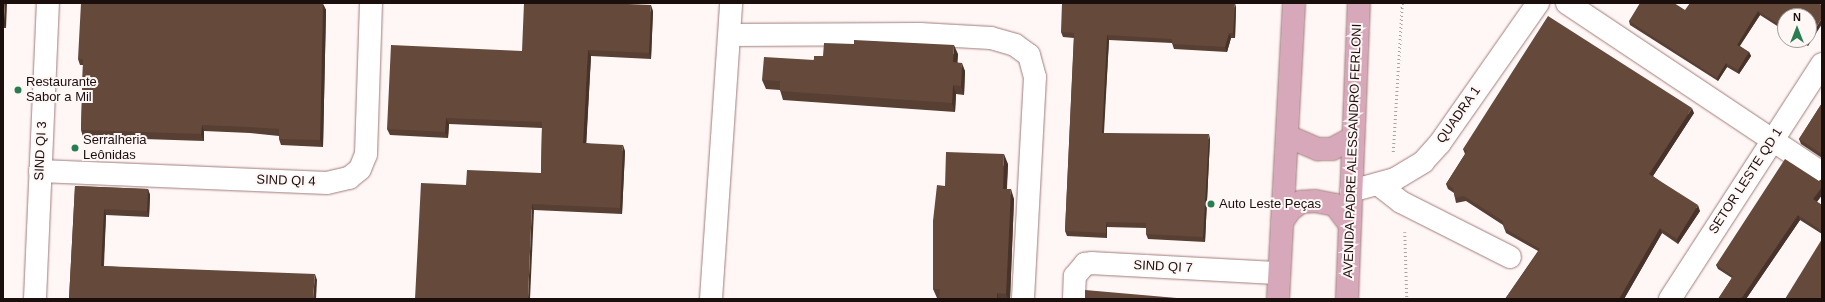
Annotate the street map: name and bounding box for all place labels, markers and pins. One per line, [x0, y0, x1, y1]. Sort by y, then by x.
place label: Restaurante Sabor a Mil [26, 75, 97, 106]
marker: Restaurante Sabor a Mil [13, 85, 23, 95]
place label: Serralheria Leônidas [83, 133, 147, 164]
marker: Serralheria Leônidas [70, 143, 80, 153]
place label: Auto Leste Peças [1219, 196, 1321, 212]
marker: Auto Leste Peças [1206, 199, 1216, 209]

